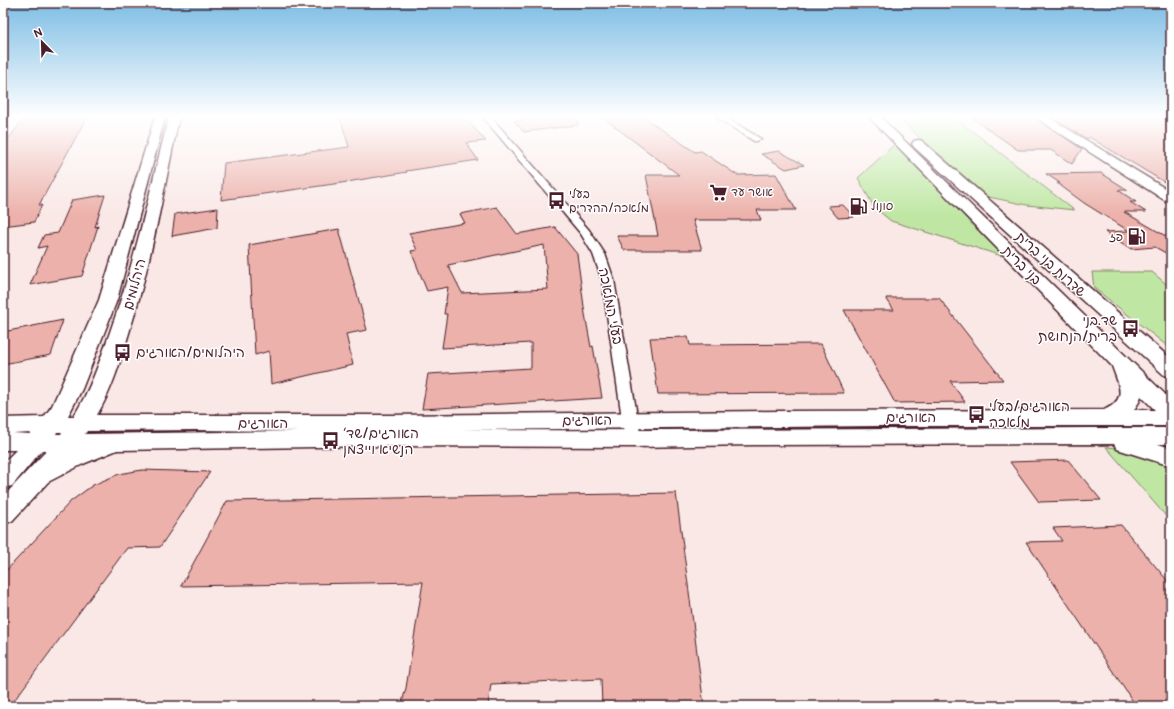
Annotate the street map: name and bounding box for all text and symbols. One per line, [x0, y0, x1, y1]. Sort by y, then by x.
north arrow [22, 22, 62, 62]
text: N [32, 26, 45, 41]
supermarket icon: אושר עד [708, 182, 728, 202]
place label: אושר עד [731, 185, 773, 200]
place label: בעלי מלאכה/ההדרים [569, 187, 649, 216]
bus stop icon: בעלי מלאכה/ההדרים [546, 191, 566, 211]
fuel station icon: סונול [848, 196, 868, 216]
place label: סונול [871, 199, 894, 214]
fuel station icon: פז [1126, 227, 1146, 247]
street label: שדרות בני ברית [1012, 228, 1090, 300]
place label: פז [1109, 230, 1123, 245]
street label: בני ברית [999, 242, 1045, 288]
street label: היהלומים [119, 257, 149, 312]
street label: בעלי המלאכה [595, 266, 626, 346]
place label: שד.בני ברית/הנחושת [1038, 312, 1117, 345]
bus stop icon: שד.בני ברית/הנחושת [1120, 318, 1140, 338]
bus stop icon: היהלומים/האורגים [113, 342, 133, 362]
place label: היהלומים/האורגים [136, 344, 245, 361]
place label: האורגים/בעלי מלאכה [989, 398, 1070, 431]
bus stop icon: האורגים/בעלי מלאכה [966, 404, 986, 424]
street label: האורגים [886, 409, 936, 426]
street label: האורגים [562, 412, 612, 429]
street label: האורגים [238, 415, 288, 432]
place label: האורגים/שד׳ הנשיא וייצמן [343, 425, 419, 458]
bus stop icon: האורגים/שד׳ הנשיא וייצמן [320, 431, 340, 451]

